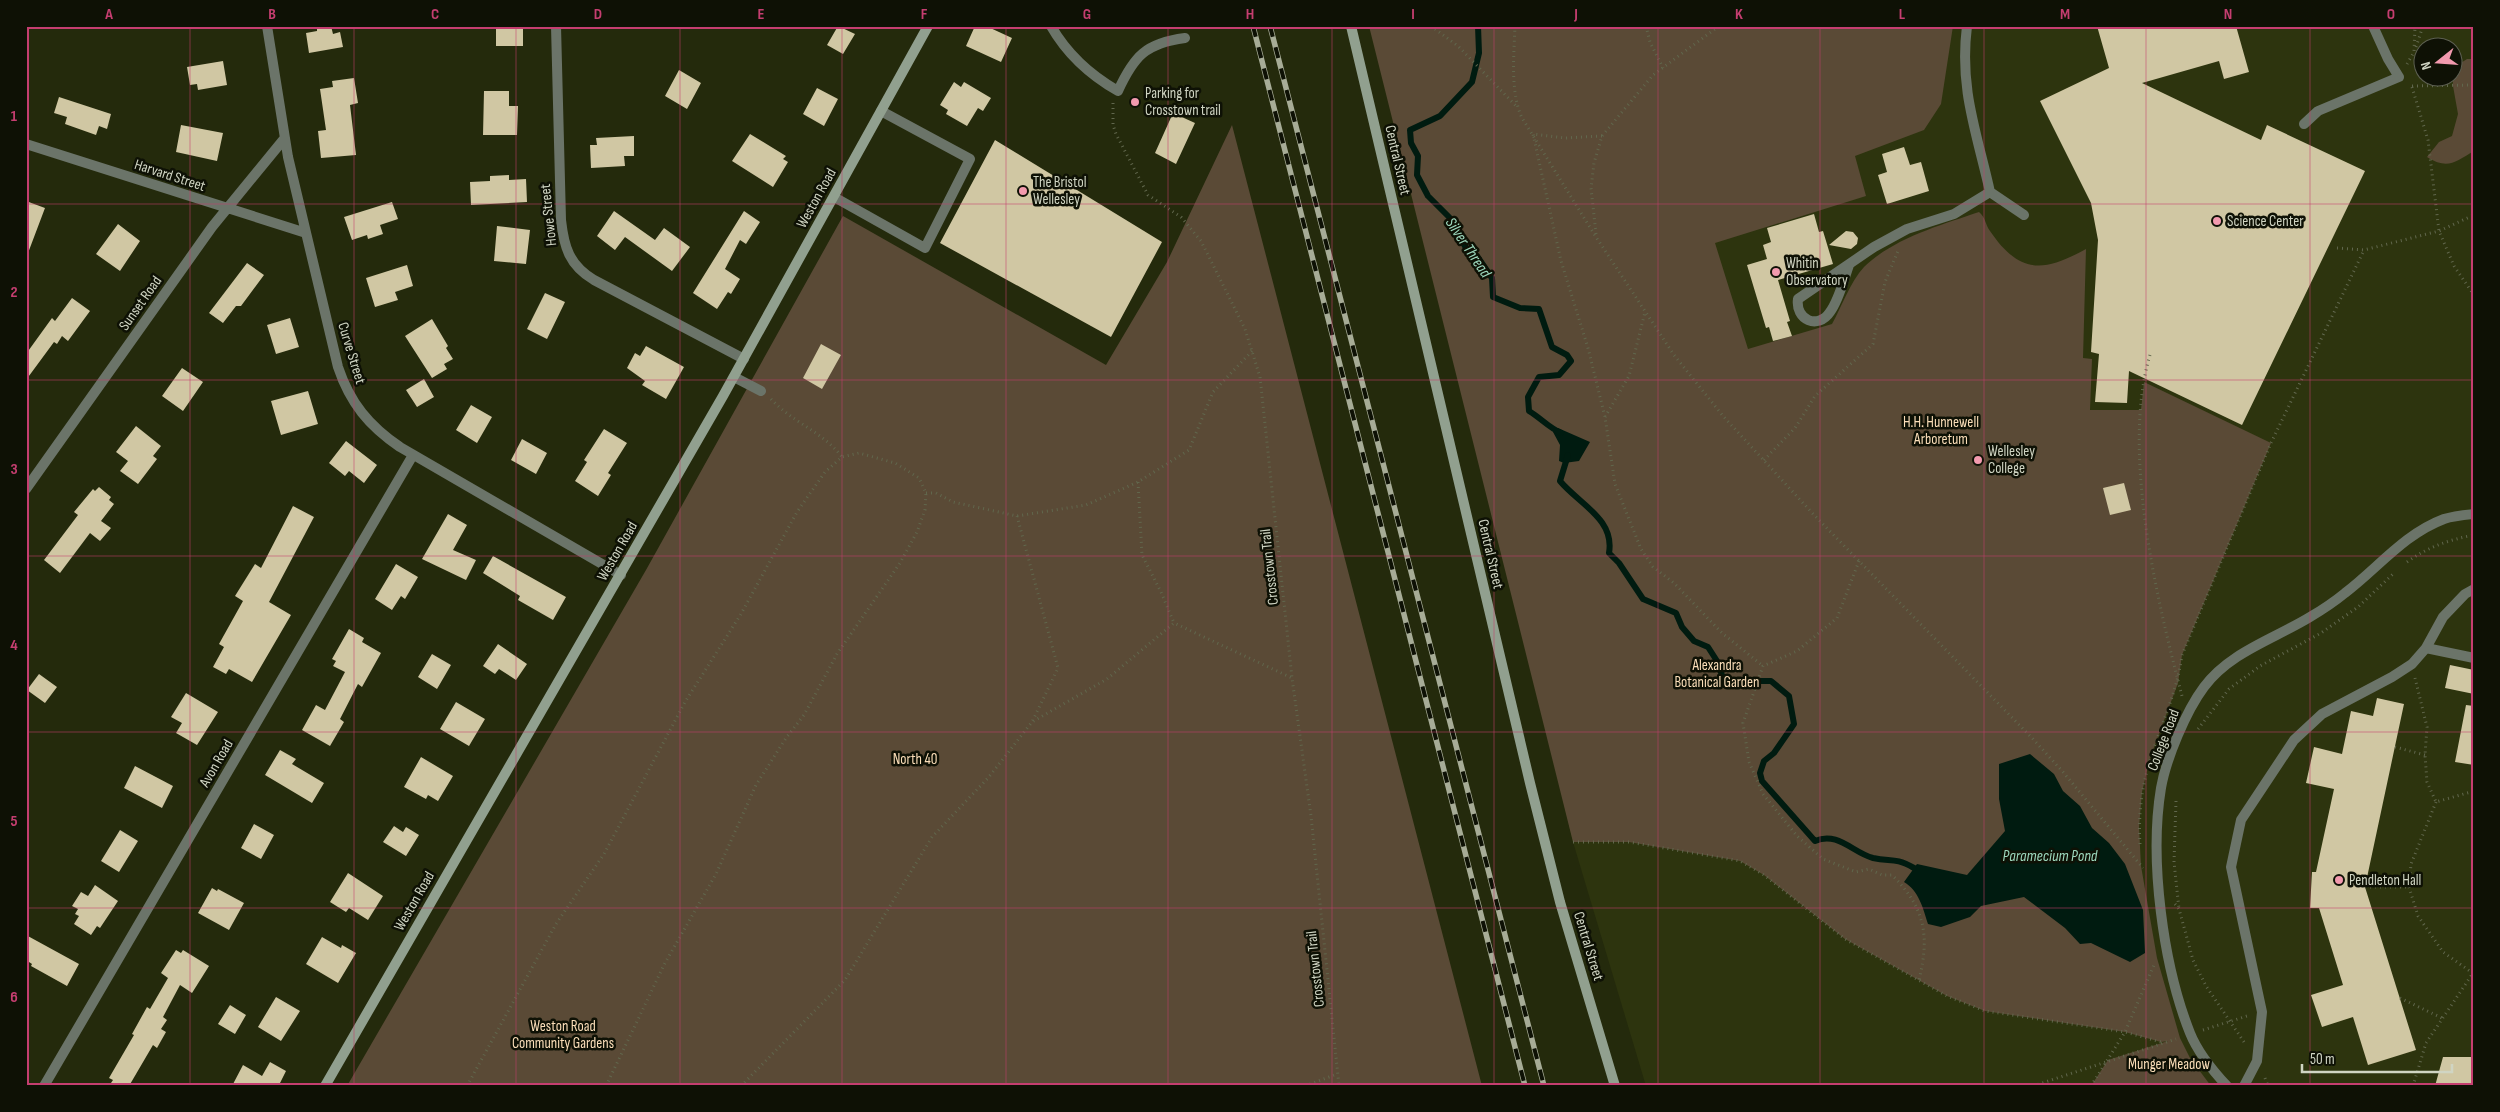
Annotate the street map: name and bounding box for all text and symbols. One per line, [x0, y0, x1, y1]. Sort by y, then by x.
text: A [104, 5, 113, 24]
text: B [268, 5, 276, 24]
text: C [431, 5, 439, 24]
text: D [594, 5, 602, 24]
text: E [758, 5, 765, 24]
text: F [921, 5, 928, 24]
text: G [1083, 5, 1091, 24]
text: H [1246, 5, 1254, 24]
text: I [1411, 5, 1415, 24]
text: J [1573, 5, 1578, 24]
text: K [1735, 5, 1743, 24]
text: L [1899, 5, 1906, 24]
text: M [2060, 5, 2070, 24]
text: N [2224, 5, 2232, 24]
text: O [2387, 5, 2395, 24]
north arrow [2412, 38, 2462, 88]
text: N [2417, 60, 2435, 72]
place label: Parking for Crosstown trail [1145, 84, 1221, 120]
marker: Parking for Crosstown trail [1129, 96, 1141, 108]
text: 1 [11, 107, 18, 126]
street label: Central Street [1380, 123, 1415, 197]
street label: Harvard Street [132, 155, 208, 196]
street label: Weston Road [792, 165, 841, 231]
place label: The Bristol Wellesley [1033, 173, 1086, 209]
street label: Howe Street [536, 183, 561, 247]
marker: The Bristol Wellesley [1017, 185, 1029, 197]
place label: Science Center [2227, 212, 2304, 231]
water label: Silver Thread [1441, 214, 1495, 282]
marker: Science Center [2211, 215, 2223, 227]
place label: Whitin Observatory [1786, 254, 1848, 290]
marker: Whitin Observatory [1770, 266, 1782, 278]
street label: Sunset Road [115, 272, 166, 334]
text: 2 [10, 283, 18, 302]
street label: Curve Street [333, 320, 370, 387]
park label: H.H. Hunnewell Arboretum [1903, 413, 1979, 449]
place label: Wellesley College [1988, 442, 2035, 478]
marker: Wellesley College [1972, 454, 1984, 466]
text: 3 [10, 460, 18, 479]
street label: Central Street [1473, 517, 1508, 591]
street label: Weston Road [593, 518, 642, 584]
street label: Crosstown Trail [1256, 528, 1283, 606]
text: 4 [10, 636, 18, 655]
park label: Alexandra Botanical Garden [1674, 656, 1760, 692]
street label: College Road [2143, 707, 2184, 774]
street label: Avon Road [195, 736, 238, 791]
park label: North 40 [893, 750, 937, 769]
text: 5 [10, 812, 18, 831]
water label: Paramecium Pond [2003, 847, 2098, 866]
street label: Weston Road [390, 868, 439, 934]
place label: Pendleton Hall [2349, 871, 2421, 890]
marker: Pendleton Hall [2333, 874, 2345, 886]
street label: Central Street [1569, 909, 1608, 983]
street label: Crosstown Trail [1302, 930, 1329, 1008]
text: 6 [10, 988, 18, 1007]
park label: Weston Road Community Gardens [512, 1017, 614, 1053]
scale bar [2302, 1042, 2452, 1074]
text: 50 m [2310, 1050, 2335, 1069]
park label: Munger Meadow [2128, 1055, 2210, 1074]

